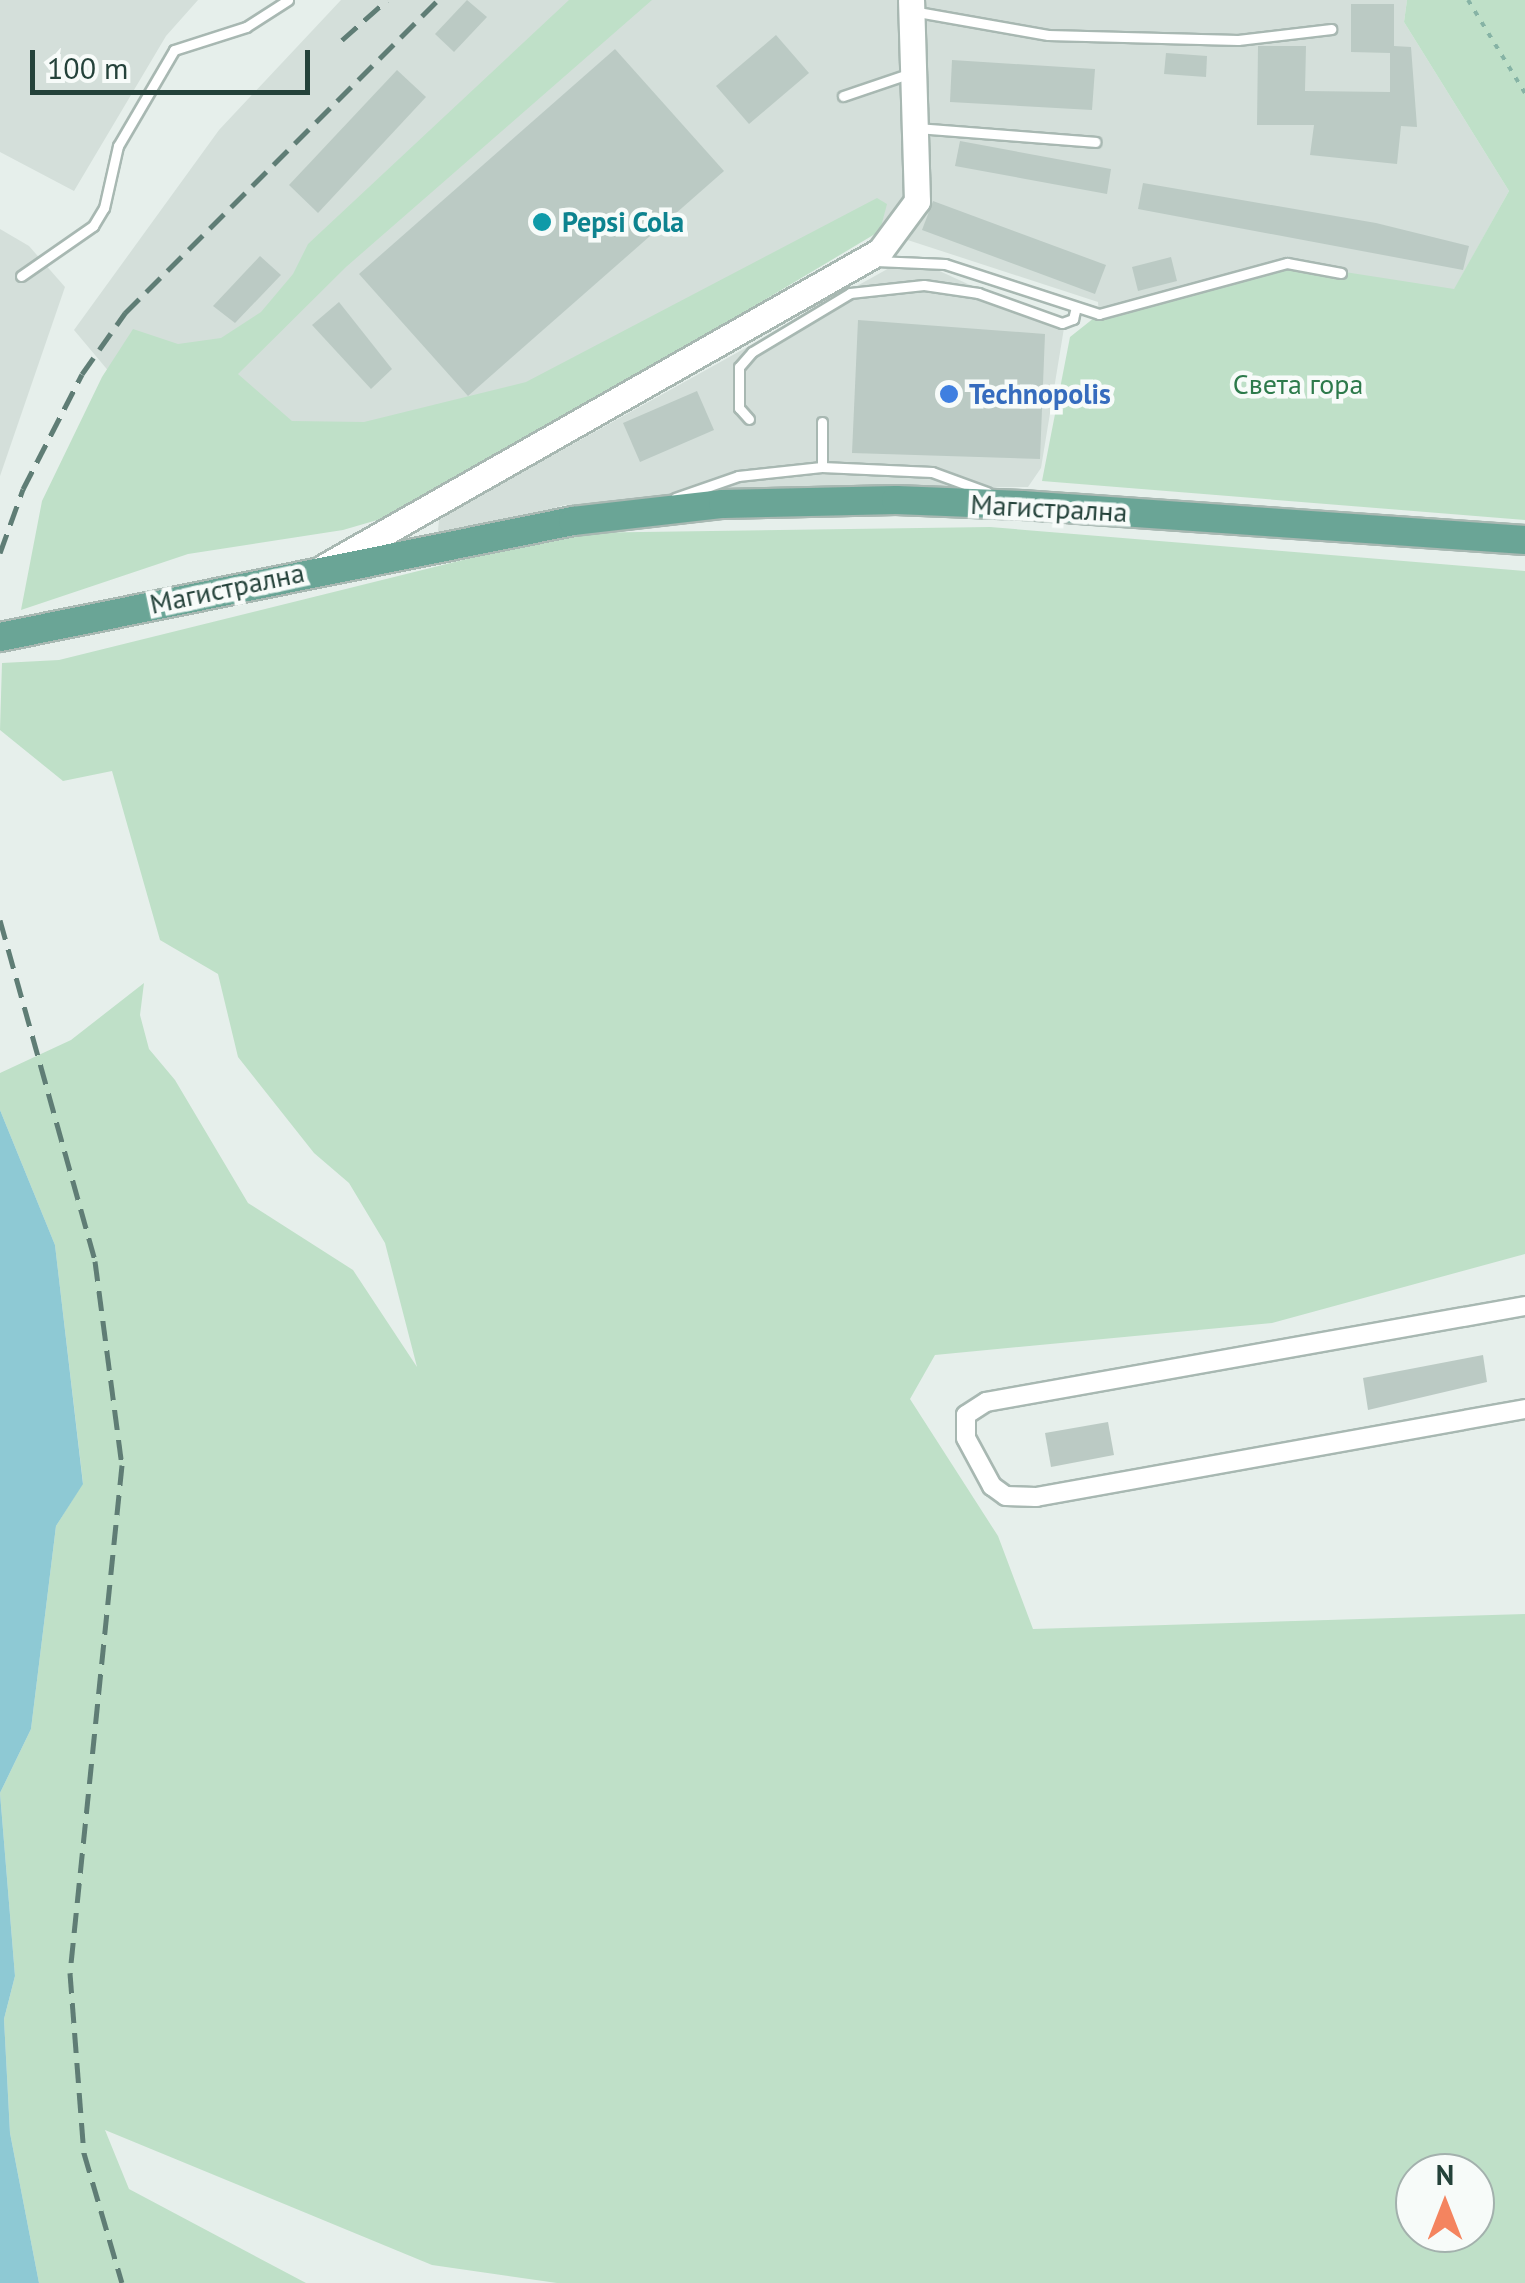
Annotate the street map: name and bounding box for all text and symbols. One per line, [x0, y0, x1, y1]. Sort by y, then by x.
scale bar [35, 30, 315, 92]
text: 100 m [47, 48, 128, 87]
place label: Pepsi Cola [562, 205, 685, 239]
marker: Pepsi Cola [531, 211, 553, 233]
park label: Света гора [1233, 367, 1363, 401]
place label: Technopolis [969, 377, 1111, 411]
marker: Technopolis [938, 383, 960, 405]
street label: Магистрална [970, 487, 1128, 529]
street label: Магистрална [147, 555, 307, 621]
north arrow [1395, 2153, 1495, 2253]
text: N [1436, 2156, 1454, 2193]

